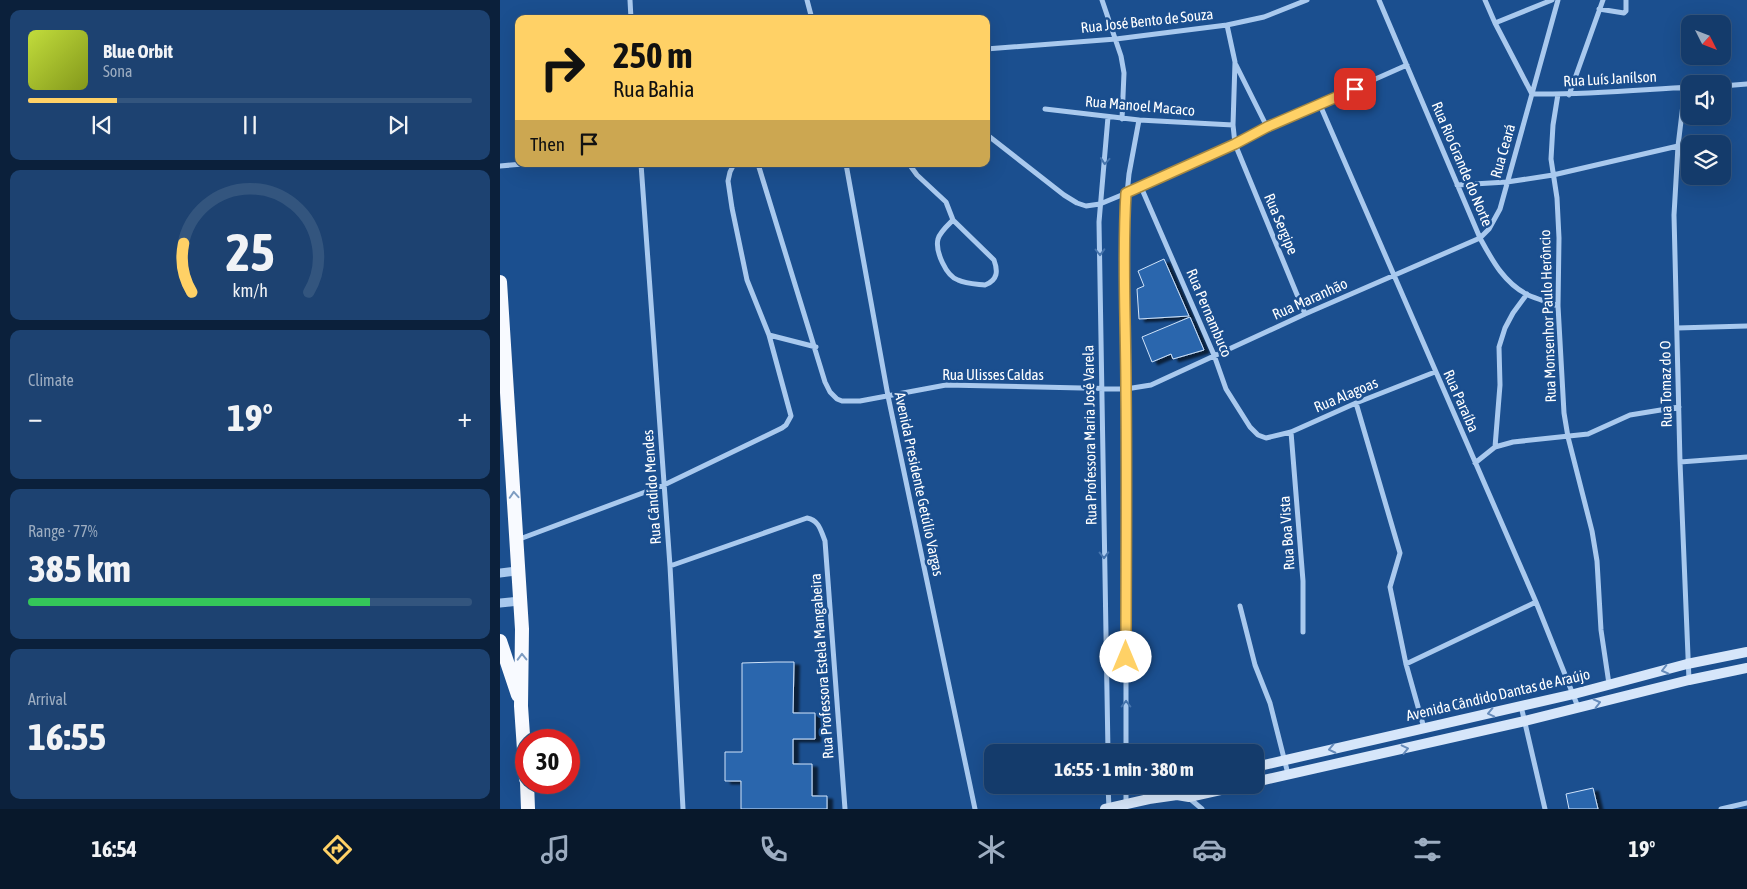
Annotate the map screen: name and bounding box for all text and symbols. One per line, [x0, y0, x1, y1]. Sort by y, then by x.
street label: Rua José Bento de Souza [1080, 5, 1214, 36]
north arrow [1681, 15, 1731, 65]
map controls [1681, 15, 1731, 185]
icon: right [530, 35, 595, 100]
text: 250 m [613, 35, 692, 75]
text: Blue Orbit [103, 40, 173, 62]
text: Sona [103, 62, 132, 80]
pin [1334, 68, 1376, 110]
street label: Rua Luís Janílson [1563, 68, 1657, 89]
icon: arrive [1341, 75, 1369, 103]
button: sound [1681, 75, 1731, 125]
text: Rua Bahia [613, 76, 695, 102]
street label: Rua Manoel Macaco [1084, 92, 1196, 119]
street label: Rua Rio Grande do Norte [1429, 99, 1496, 229]
icon: previous [88, 111, 116, 139]
icon: pause [236, 111, 264, 139]
icon: next [384, 111, 412, 139]
street label: Rua Ceará [1487, 122, 1518, 180]
icon: arrive [575, 130, 603, 158]
text: Then [530, 133, 565, 155]
button: layers [1681, 135, 1731, 185]
one-way arrow [1099, 157, 1110, 165]
street label: Rua Sergipe [1261, 191, 1302, 257]
text: 25 [226, 222, 274, 282]
street label: Rua Monsenhor Paulo Herôncio [1536, 229, 1559, 403]
one-way arrow [1095, 249, 1105, 257]
street label: Rua Pernambuco [1183, 266, 1236, 359]
street label: Rua Maranhão [1270, 274, 1350, 323]
text: km/h [232, 280, 268, 301]
street label: Rua Tomaz do O [1656, 340, 1675, 428]
street label: Rua Professora Maria José Varela [1079, 345, 1100, 525]
street label: Rua Ulisses Caldas [942, 366, 1044, 383]
street label: Rua Paraíba [1440, 367, 1483, 435]
text: Climate [28, 371, 74, 389]
street label: Rua Alagoas [1311, 374, 1380, 416]
street label: Avenida Presidente Getúlio Vargas [892, 390, 947, 577]
text: 19° [227, 396, 273, 439]
text: − [28, 401, 43, 433]
text: + [457, 401, 472, 433]
street label: Rua Cândido Mendes [639, 429, 664, 545]
one-way arrow [508, 491, 519, 499]
street label: Rua Boa Vista [1275, 495, 1298, 571]
text: Range · 77% [28, 522, 98, 540]
text: 385 km [28, 547, 131, 590]
one-way arrow [1099, 552, 1109, 559]
street label: Rua Professora Estela Mangabeira [807, 573, 836, 759]
position arrow [1099, 630, 1151, 682]
one-way arrow [517, 653, 527, 661]
one-way arrow [1662, 664, 1670, 674]
street label: Avenida Cândido Dantas de Araújo [1404, 665, 1592, 724]
text: Arrival [28, 690, 67, 708]
one-way arrow [1593, 698, 1602, 709]
one-way arrow [1121, 700, 1131, 708]
one-way arrow [1486, 707, 1495, 718]
text: 16:55 [28, 715, 106, 758]
speed limit sign: 30 [515, 729, 580, 794]
one-way arrow [1328, 743, 1337, 754]
one-way arrow [1401, 744, 1410, 755]
text: 16:55 · 1 min · 380 m [1054, 758, 1194, 780]
icon: directions [320, 832, 355, 867]
icon: music [538, 832, 573, 867]
icon: phone [756, 832, 791, 867]
icon: climate [974, 832, 1009, 867]
icon: car [1192, 832, 1227, 867]
icon: filters [1410, 832, 1445, 867]
text: 16:54 [92, 836, 137, 862]
text: 19° [1629, 836, 1655, 862]

